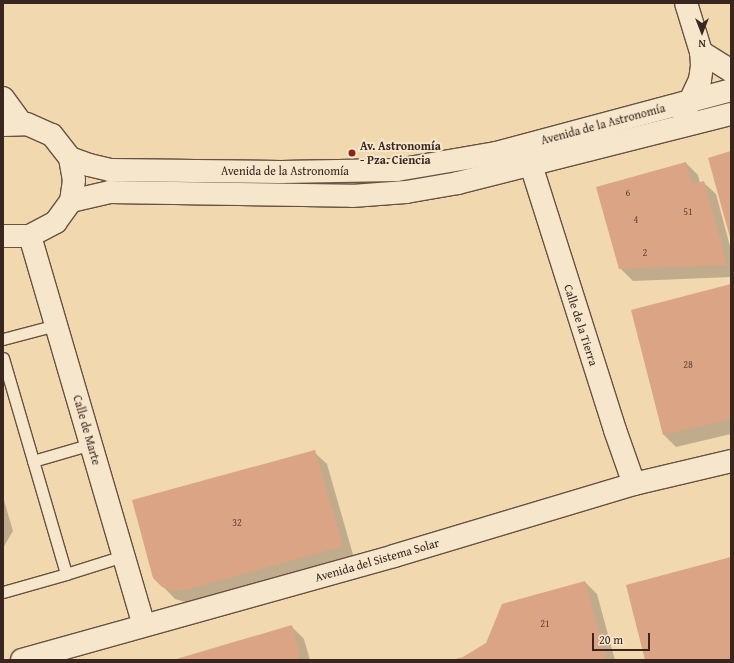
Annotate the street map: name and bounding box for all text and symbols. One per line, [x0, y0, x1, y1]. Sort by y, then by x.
north arrow [682, 12, 722, 52]
text: N [698, 36, 706, 52]
street label: Avenida de la Astronomía [539, 100, 667, 148]
place label: Av. Astronomía - Pza. Ciencia [360, 139, 441, 167]
marker: Av. Astronomía - Pza. Ciencia [347, 148, 357, 158]
street label: Avenida de la Astronomía [221, 164, 349, 178]
house number: 6 [626, 187, 630, 199]
house number: 51 [683, 206, 693, 218]
house number: 4 [634, 214, 638, 226]
house number: 2 [643, 247, 647, 259]
street label: Calle de la Tierra [561, 282, 601, 368]
house number: 28 [683, 359, 693, 371]
street label: Calle de Marte [70, 393, 104, 467]
house number: 32 [232, 517, 242, 529]
street label: Avenida del Sistema Solar [313, 535, 441, 585]
house number: 21 [540, 618, 550, 630]
scale bar [594, 625, 652, 651]
text: 20 m [599, 631, 623, 648]

